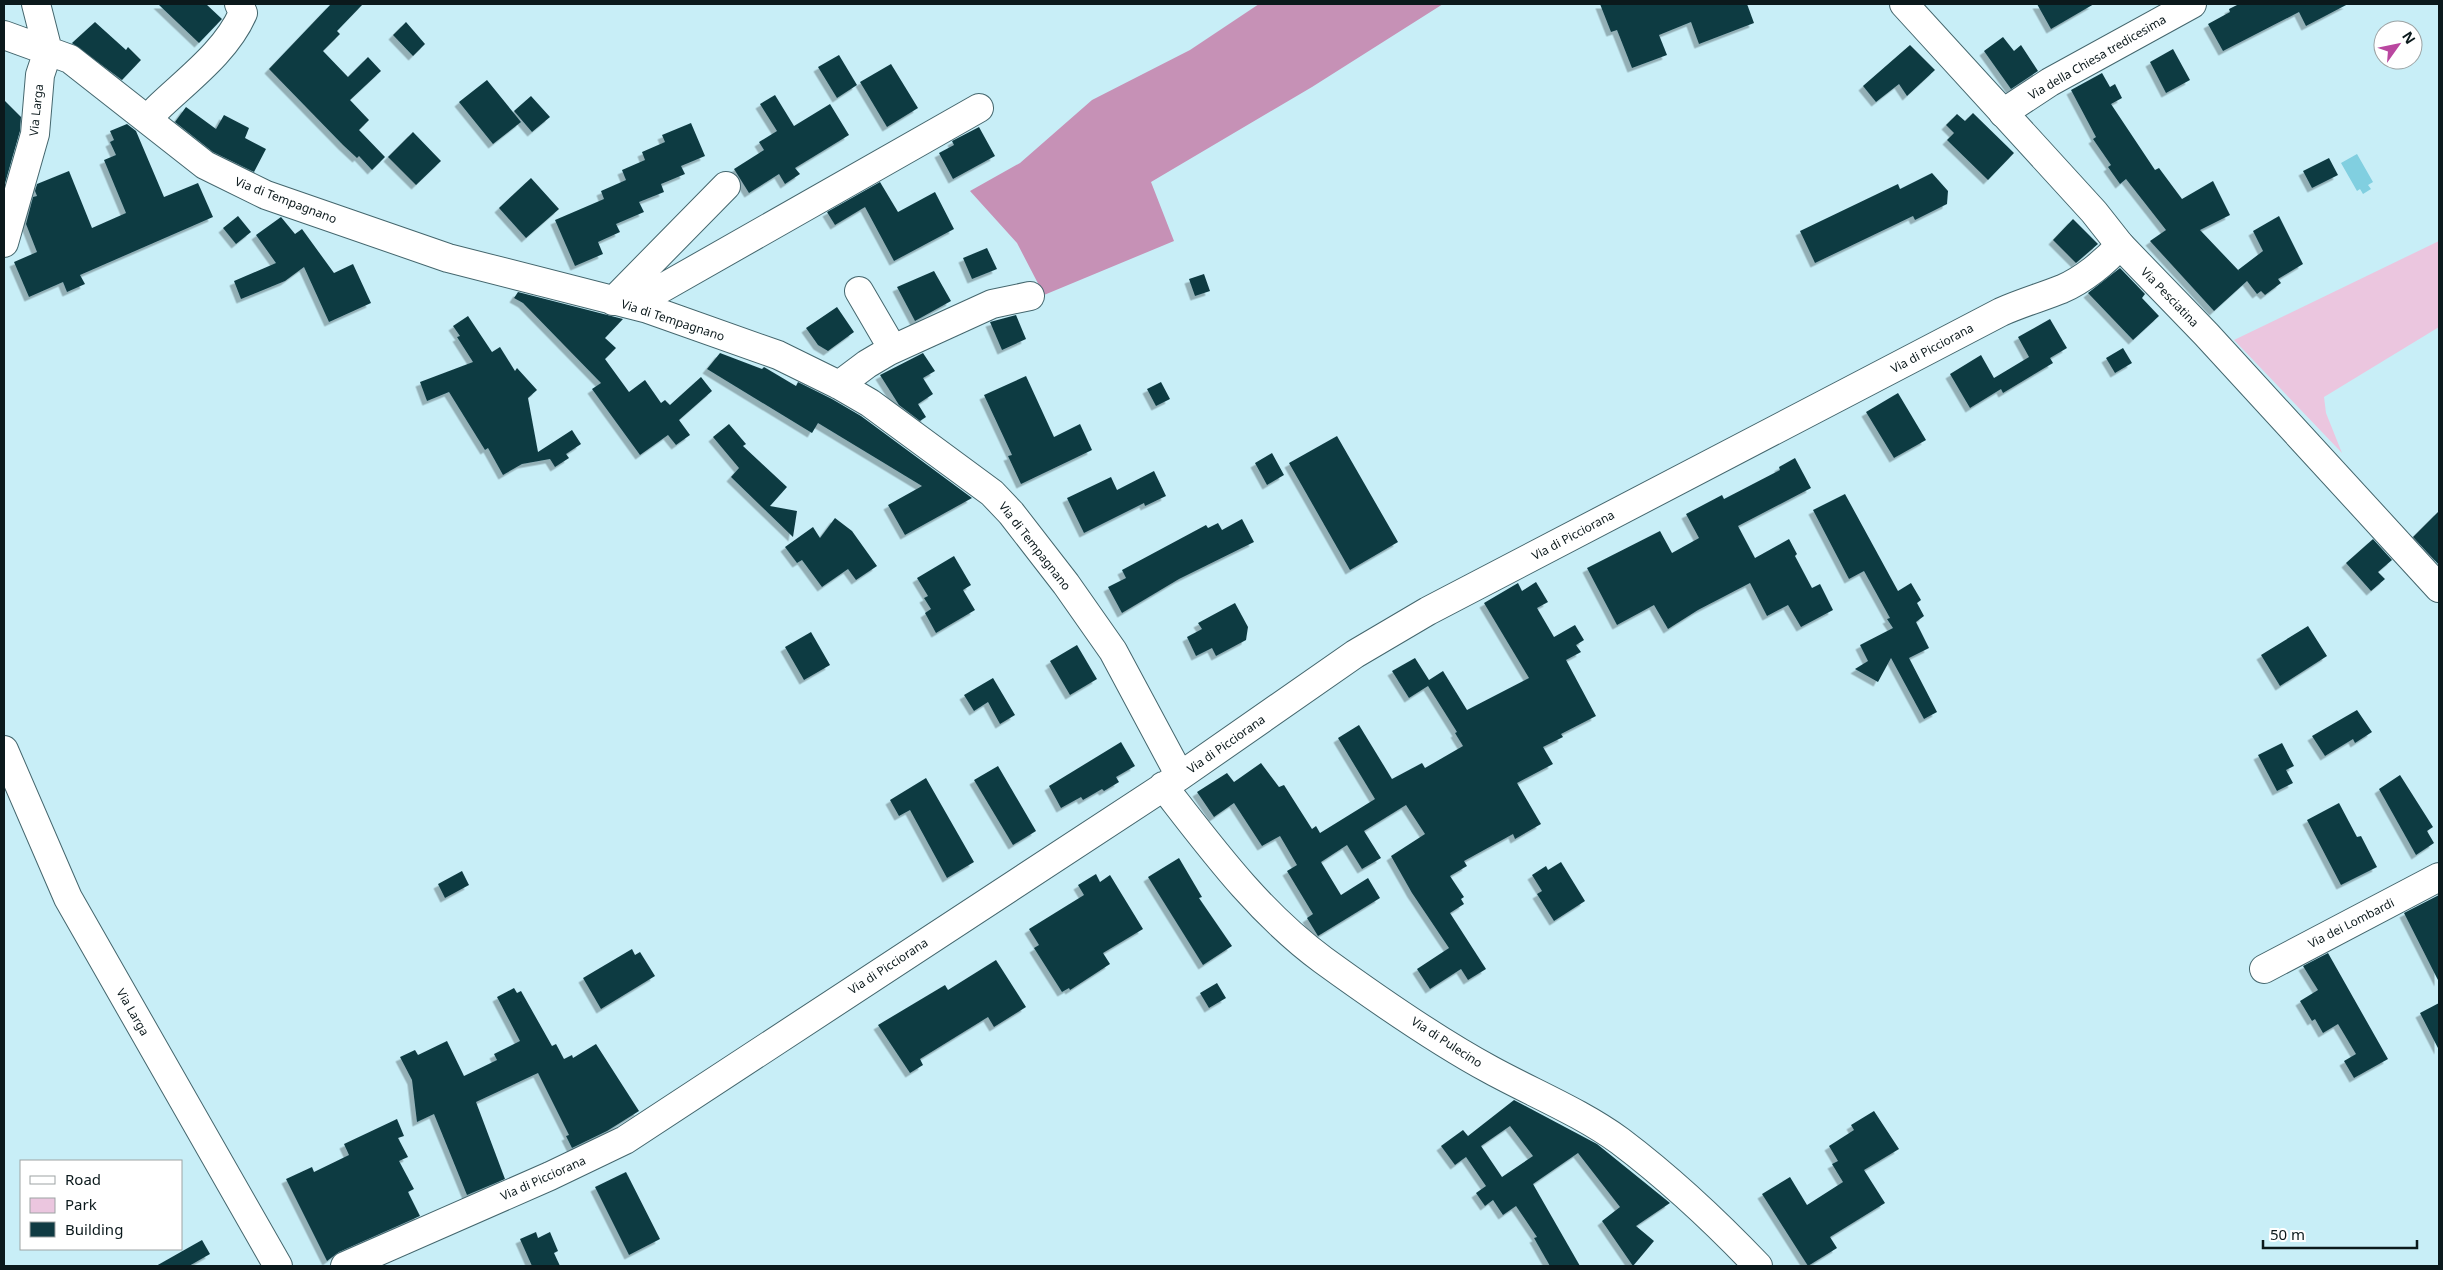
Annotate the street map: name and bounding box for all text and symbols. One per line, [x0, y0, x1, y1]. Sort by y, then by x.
street label: Via della Chiesa tredicesima [2025, 11, 2169, 103]
north arrow [2373, 20, 2423, 70]
text: N [2398, 28, 2420, 48]
street label: Via Larga [25, 83, 47, 137]
street label: Via di Tempagnano [233, 173, 339, 227]
street label: Via Pesciatina [2137, 263, 2203, 331]
street label: Via di Tempagnano [619, 295, 727, 345]
street label: Via di Picciorana [1888, 319, 1976, 377]
street label: Via di Tempagnano [995, 498, 1075, 594]
street label: Via di Picciorana [1529, 506, 1617, 564]
street label: Via di Picciorana [1184, 711, 1268, 777]
street label: Via dei Lombardi [2305, 894, 2397, 952]
street label: Via di Picciorana [845, 934, 931, 998]
street label: Via Larga [113, 985, 153, 1039]
street label: Via di Pulecino [1408, 1013, 1486, 1071]
street label: Via di Picciorana [498, 1152, 588, 1204]
legend [20, 1160, 182, 1250]
text: Road [65, 1169, 101, 1189]
text: Park [65, 1194, 97, 1214]
scale bar [2263, 1218, 2417, 1250]
text: Building [65, 1219, 123, 1239]
text: 50 m [2270, 1224, 2305, 1244]

